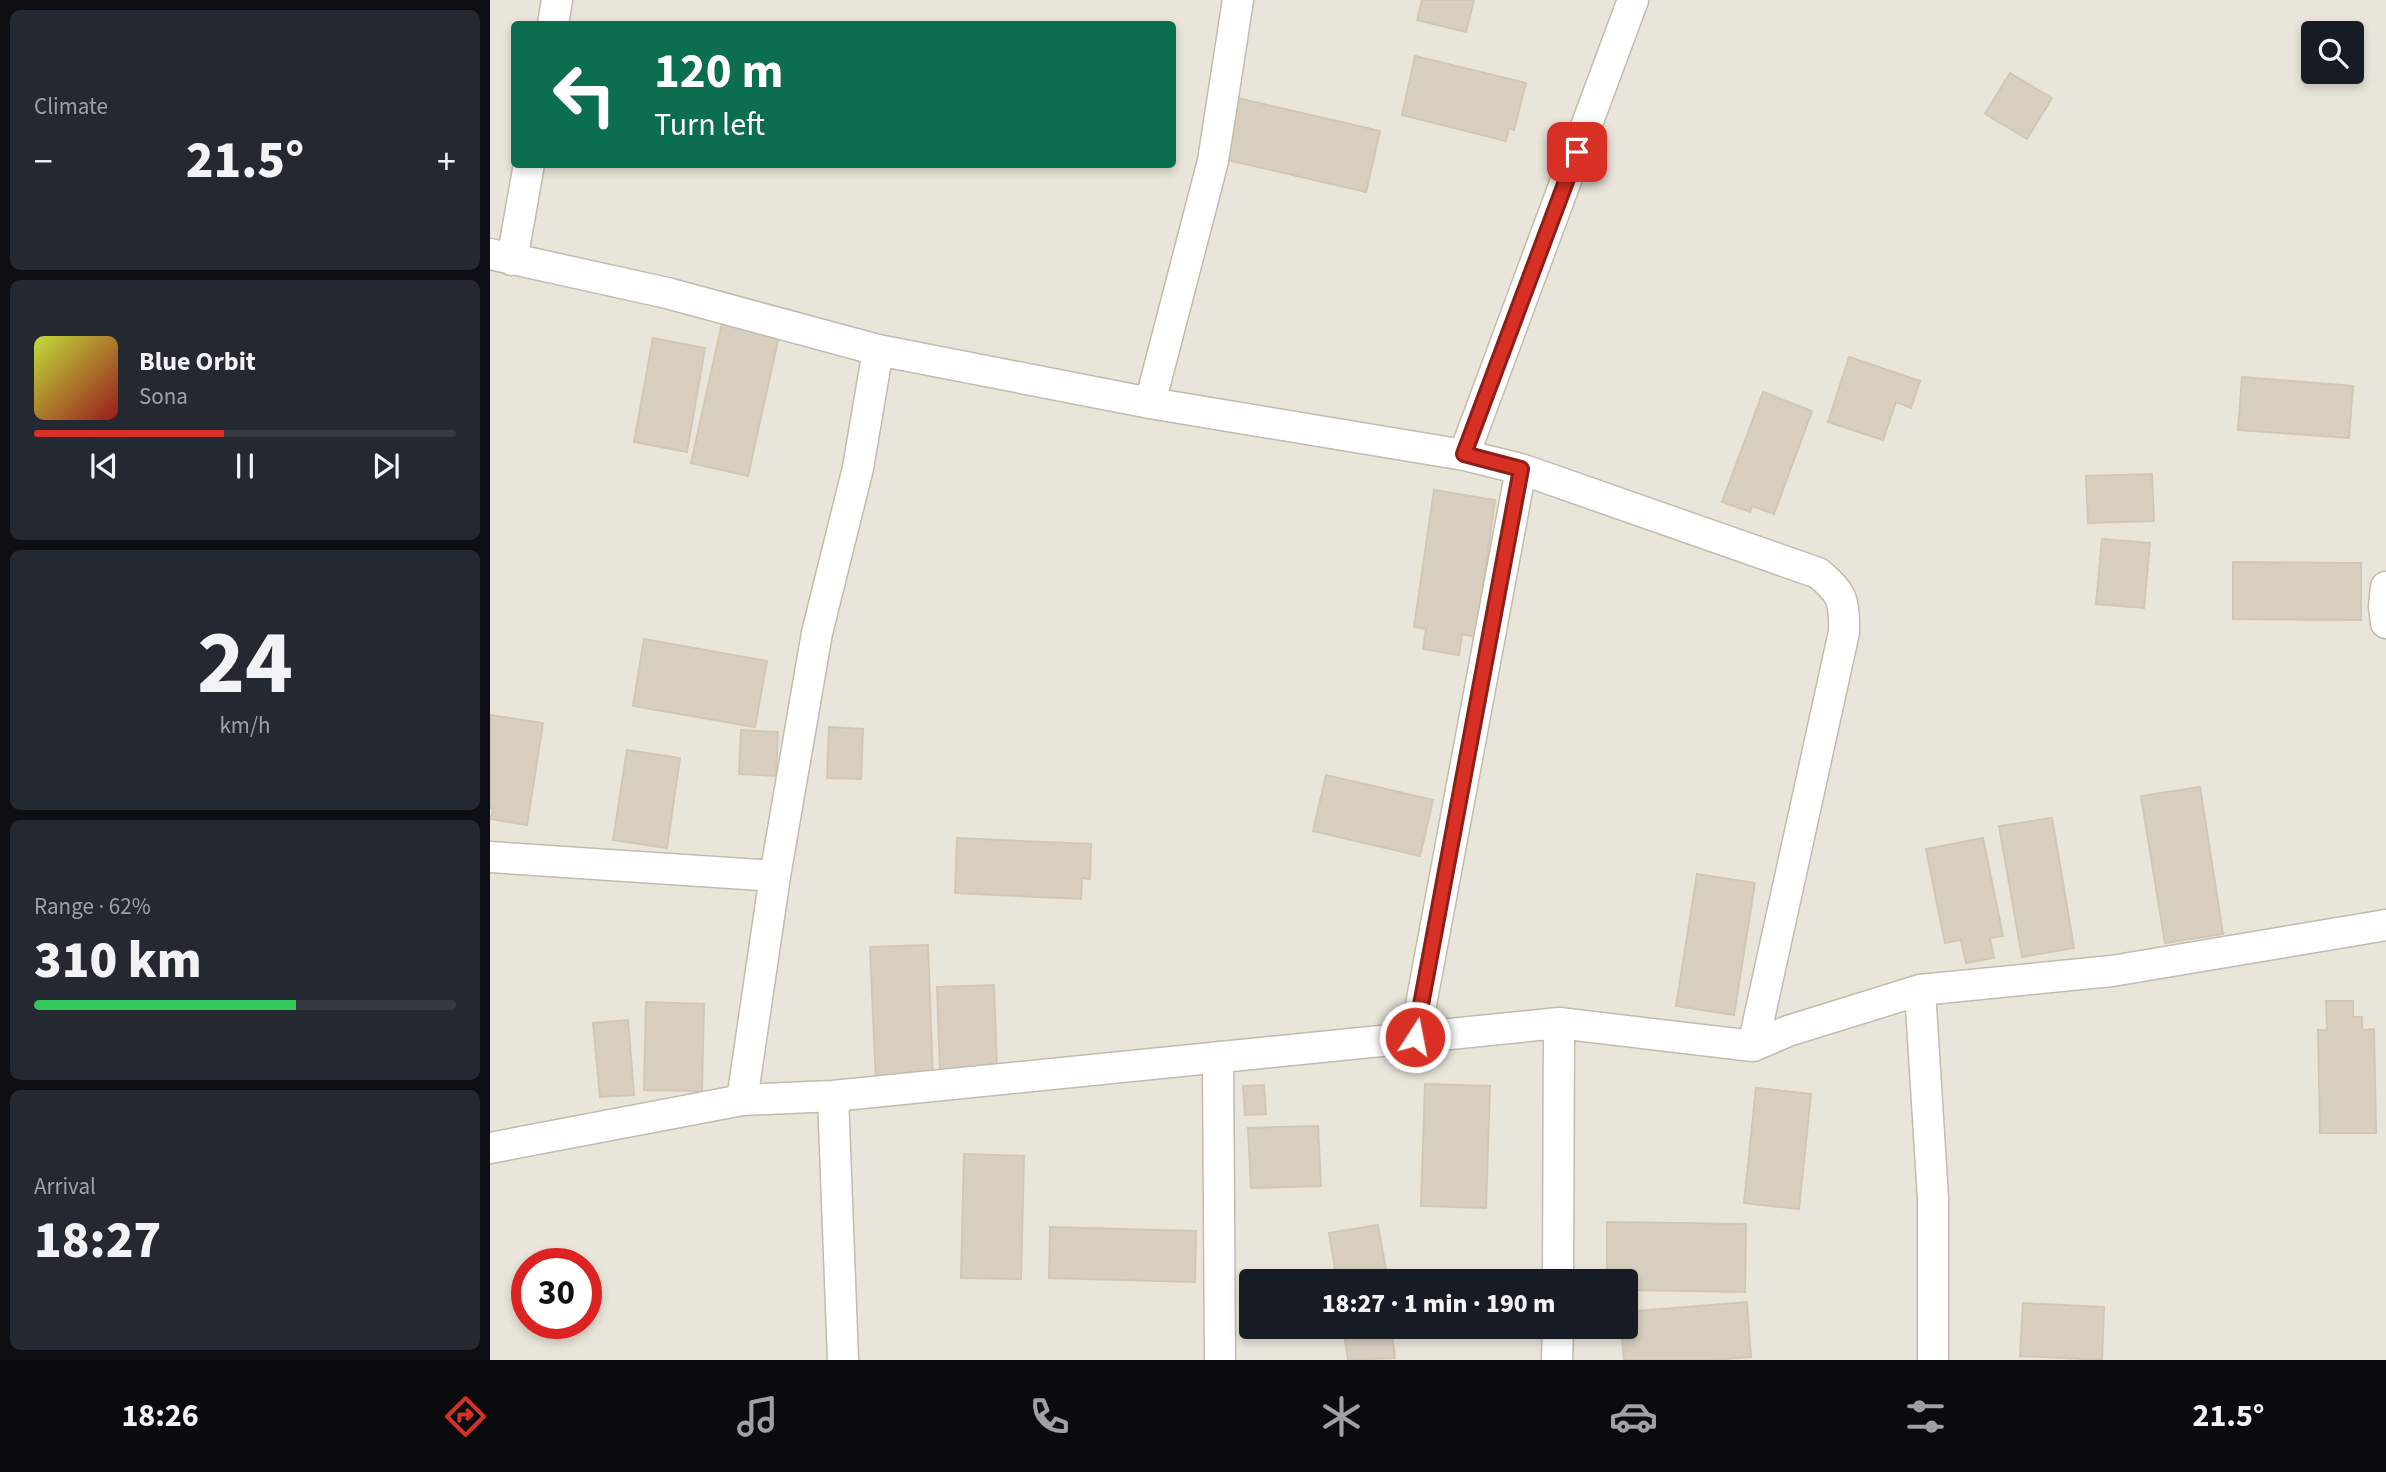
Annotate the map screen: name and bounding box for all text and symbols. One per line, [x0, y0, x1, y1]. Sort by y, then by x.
map controls [2301, 21, 2364, 84]
button: search [2301, 21, 2364, 84]
text: 120 m [654, 37, 783, 107]
icon: left [539, 49, 630, 140]
text: Climate [34, 90, 108, 123]
text: Turn left [654, 102, 765, 148]
pin [1547, 122, 1607, 182]
text: 21.5° [186, 124, 304, 198]
icon: arrive [1558, 133, 1596, 171]
text: − [34, 135, 53, 189]
text: + [437, 135, 456, 189]
text: Blue Orbit [139, 343, 256, 380]
text: Sona [139, 380, 188, 413]
icon: previous [85, 447, 123, 485]
icon: pause [226, 447, 264, 485]
icon: next [367, 447, 405, 485]
text: 24 [197, 599, 293, 728]
text: km/h [219, 709, 271, 742]
text: Range · 62% [34, 890, 151, 923]
text: 310 km [34, 924, 202, 998]
position arrow [1378, 1000, 1452, 1074]
text: Arrival [34, 1170, 96, 1203]
text: 18:27 [34, 1204, 161, 1278]
speed limit sign: 30 [511, 1248, 602, 1339]
text: 18:27 · 1 min · 190 m [1322, 1285, 1555, 1322]
icon: directions [441, 1392, 490, 1441]
icon: music [733, 1392, 782, 1441]
icon: phone [1025, 1392, 1074, 1441]
icon: climate [1317, 1392, 1366, 1441]
icon: car [1609, 1392, 1658, 1441]
icon: filters [1901, 1392, 1950, 1441]
text: 18:26 [121, 1393, 199, 1439]
text: 21.5° [2193, 1393, 2264, 1439]

